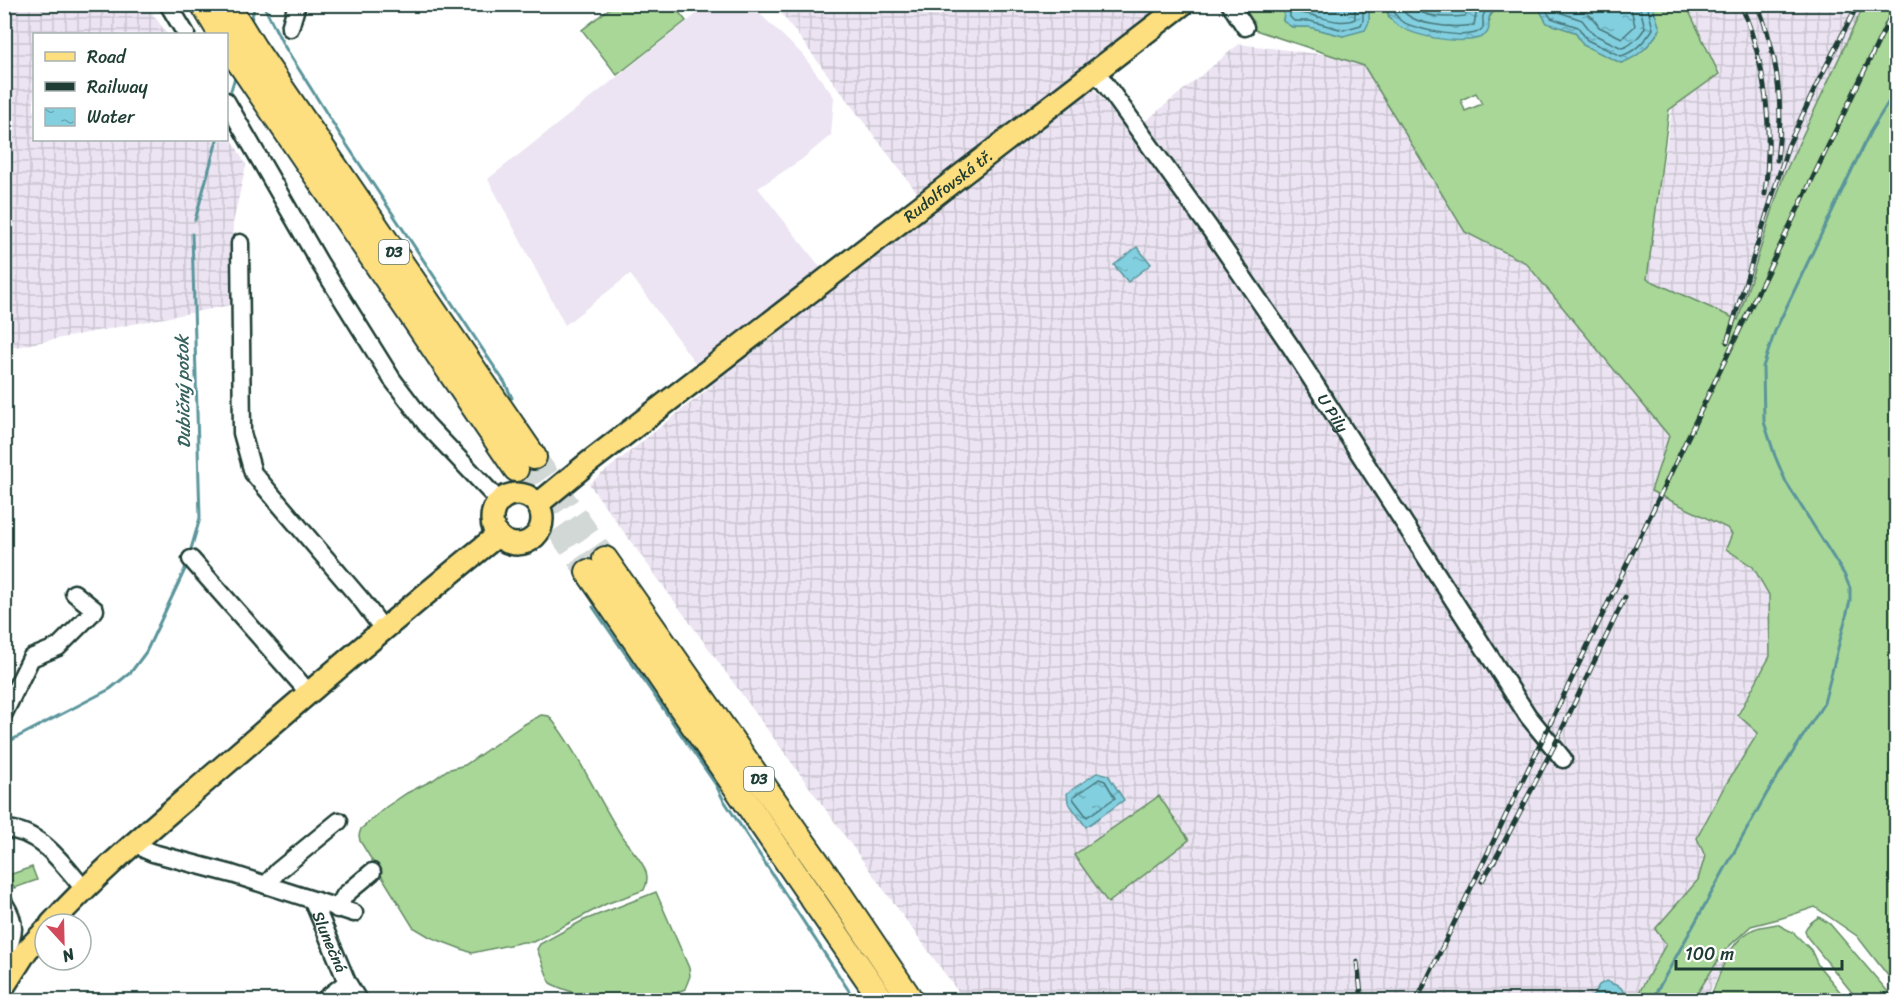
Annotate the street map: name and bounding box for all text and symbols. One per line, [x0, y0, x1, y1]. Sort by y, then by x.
legend [33, 33, 228, 141]
text: Road [87, 41, 127, 73]
text: Railway [87, 71, 149, 103]
text: Water [87, 101, 136, 133]
street label: Rudolfovská tř. [897, 142, 999, 230]
road number: D3 [379, 240, 409, 264]
water label: Dubičný potok [166, 333, 200, 449]
street label: U Pily [1309, 388, 1357, 439]
road number: D3 [744, 767, 774, 791]
street label: Slunečná [304, 906, 355, 977]
north arrow [33, 912, 93, 972]
scale bar [1676, 933, 1842, 971]
text: 100 m [1685, 938, 1734, 970]
text: N [57, 940, 80, 971]

